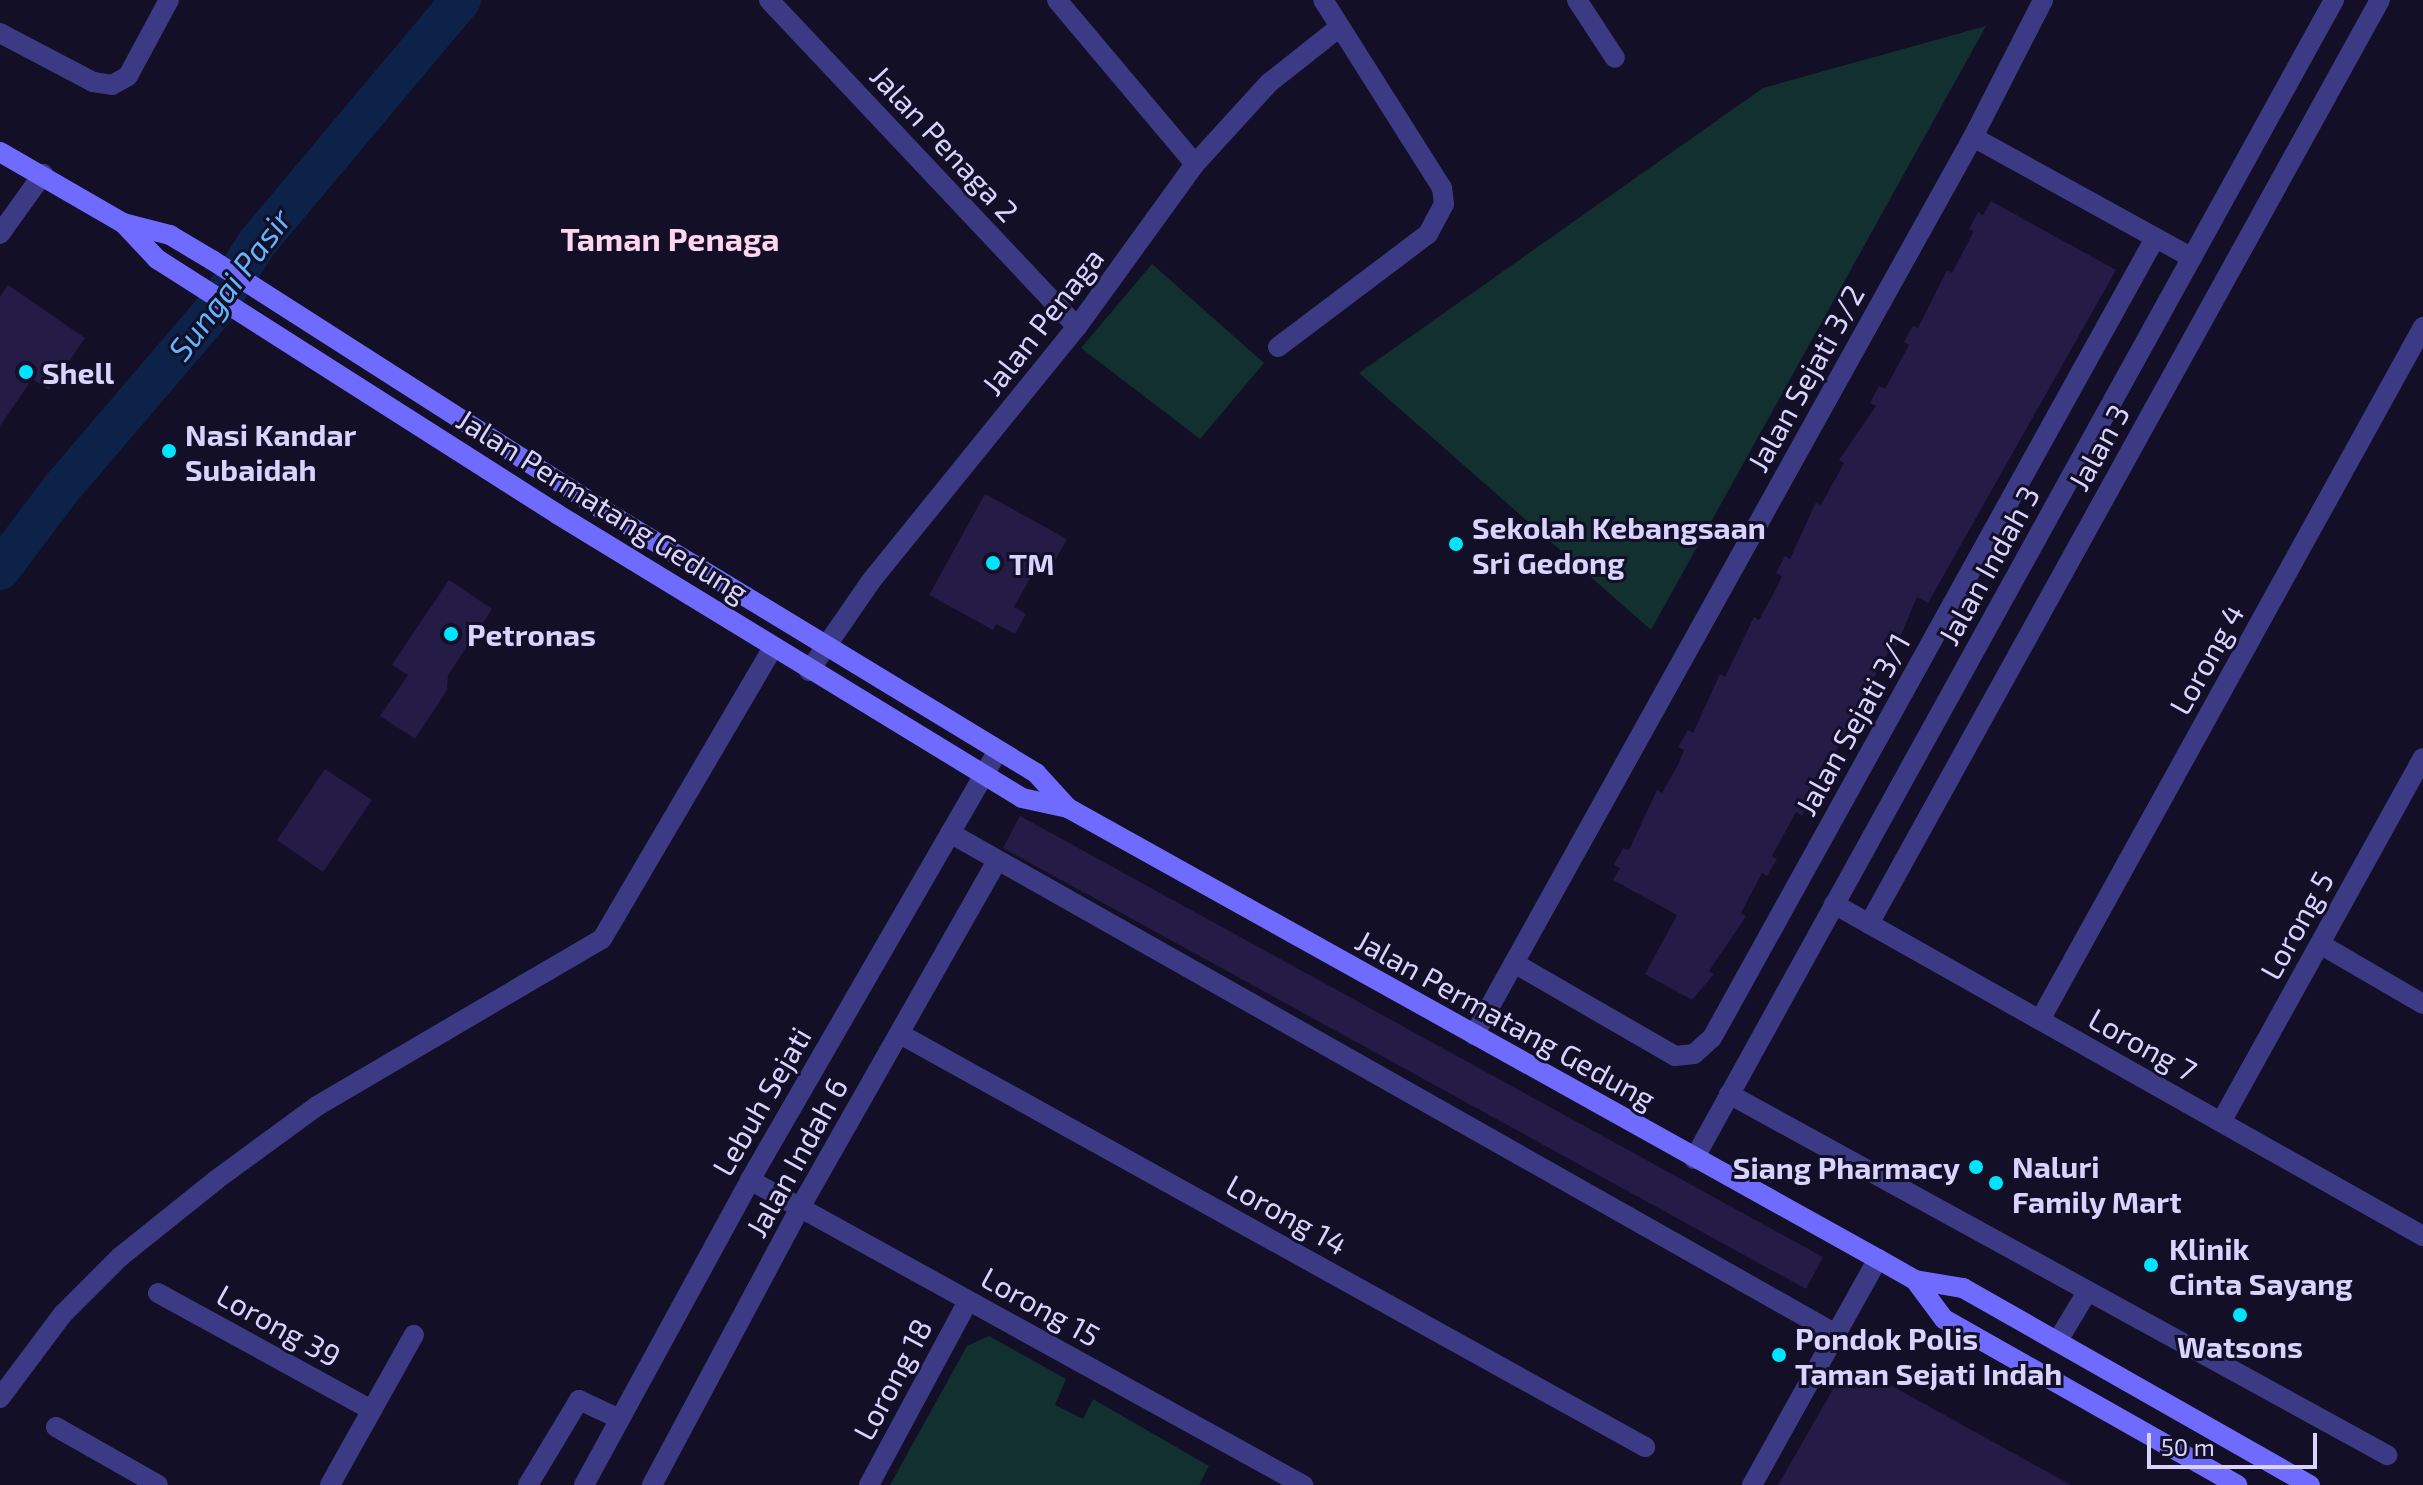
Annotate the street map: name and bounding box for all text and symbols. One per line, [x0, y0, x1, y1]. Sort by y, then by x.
street label: Jalan Penaga 2 [864, 57, 1026, 229]
water label: Sungai Pasir [159, 200, 299, 368]
district label: Taman Penaga [560, 219, 780, 257]
street label: Jalan Penaga [973, 240, 1111, 402]
street label: Jalan Sejati 3/2 [1739, 278, 1871, 478]
place label: Shell [42, 354, 114, 390]
marker: Shell [17, 363, 35, 381]
street label: Jalan 3 [2060, 398, 2136, 496]
street label: Jalan Permatang Gedung [451, 401, 755, 609]
place label: Nasi Kandar Subaidah [185, 416, 356, 486]
marker: Nasi Kandar Subaidah [160, 442, 178, 460]
street label: Jalan Indah 3 [1930, 479, 2046, 651]
place label: Sekolah Kebangsaan Sri Gedong [1472, 509, 1766, 580]
marker: Sekolah Kebangsaan Sri Gedong [1447, 535, 1465, 553]
place label: TM [1009, 545, 1055, 581]
marker: TM [984, 554, 1002, 572]
street label: Lorong 4 [2161, 598, 2251, 720]
place label: Petronas [467, 616, 596, 652]
marker: Petronas [442, 625, 460, 643]
street label: Jalan Sejati 3/1 [1787, 627, 1917, 821]
street label: Lorong 5 [2252, 865, 2340, 985]
street label: Jalan Permatang Gedung [1350, 922, 1662, 1116]
street label: Lorong 7 [2083, 1000, 2203, 1088]
street label: Lebuh Sejati [704, 1020, 818, 1182]
street label: Jalan Indah 6 [737, 1071, 855, 1243]
place label: Naluri Family Mart [2012, 1148, 2182, 1218]
place label: Siang Pharmacy [1733, 1149, 1960, 1185]
marker: Siang Pharmacy [1967, 1158, 1985, 1176]
street label: Lorong 14 [1220, 1166, 1354, 1262]
marker: Naluri Family Mart [1987, 1174, 2005, 1192]
place label: Klinik Cinta Sayang [2169, 1230, 2353, 1300]
marker: Klinik Cinta Sayang [2140, 1254, 2162, 1276]
street label: Lorong 15 [975, 1259, 1107, 1353]
street label: Lorong 39 [211, 1276, 347, 1374]
marker: Watsons [2231, 1306, 2249, 1324]
street label: Lorong 18 [845, 1312, 939, 1446]
place label: Pondok Polis Taman Sejati Indah [1795, 1320, 2062, 1390]
place label: Watsons [2177, 1328, 2303, 1364]
marker: Pondok Polis Taman Sejati Indah [1770, 1346, 1788, 1364]
scale bar [2151, 1417, 2321, 1467]
text: 50 m [2161, 1432, 2215, 1461]

